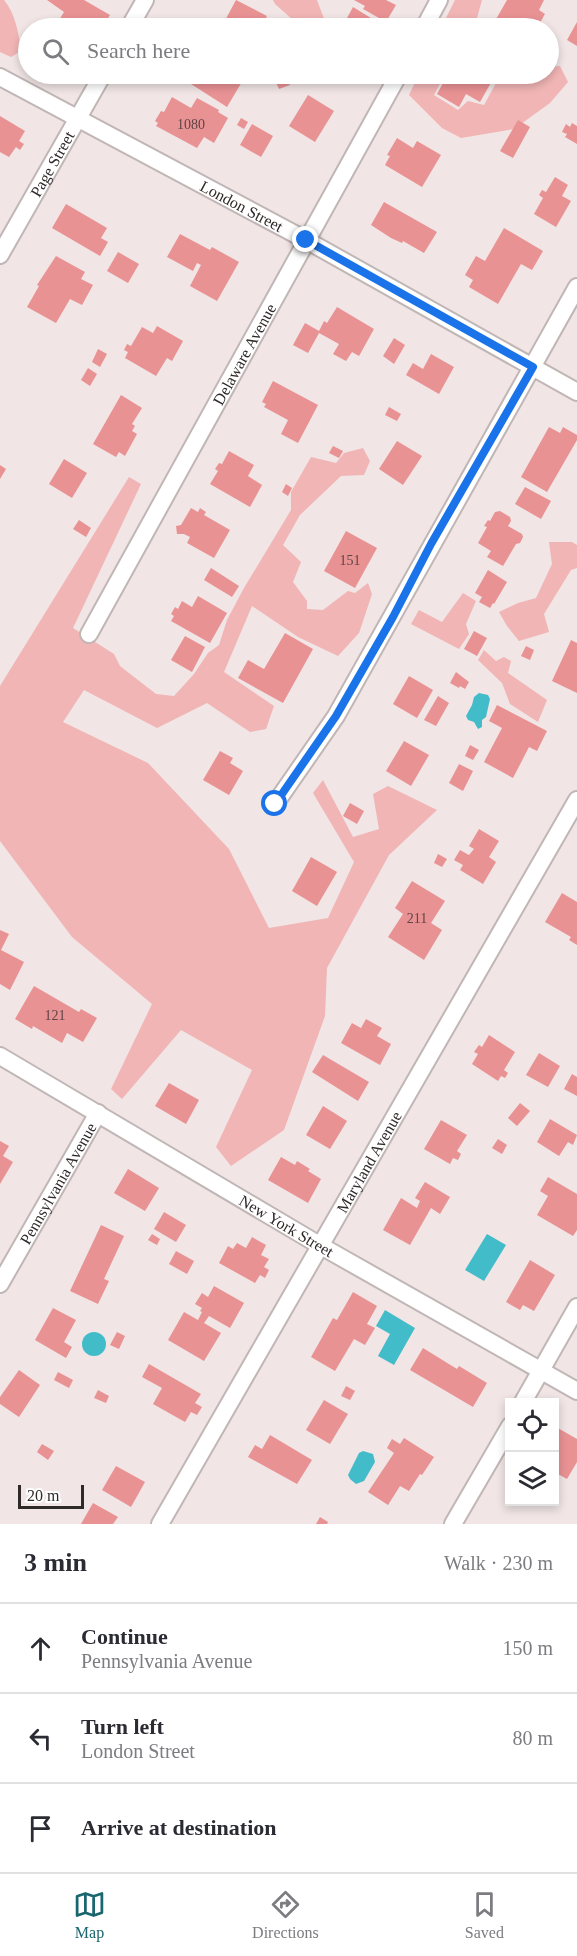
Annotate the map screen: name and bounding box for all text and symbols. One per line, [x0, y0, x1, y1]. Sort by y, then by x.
search box [18, 18, 559, 84]
icon: search [39, 35, 72, 68]
text: Search here [87, 38, 190, 63]
house number: 1080 [177, 117, 205, 132]
street label: Page Street [27, 128, 78, 200]
street label: London Street [197, 177, 286, 235]
route end [292, 226, 318, 252]
street label: Delaware Avenue [210, 301, 279, 408]
house number: 151 [340, 553, 361, 568]
route start [261, 790, 287, 816]
house number: 211 [407, 911, 427, 926]
house number: 121 [45, 1008, 66, 1023]
street label: Maryland Avenue [333, 1108, 405, 1216]
street label: Pennsylvania Avenue [17, 1120, 100, 1247]
street label: New York Street [236, 1192, 337, 1261]
map controls [505, 1398, 559, 1506]
button: locate [505, 1398, 559, 1452]
button: layers [505, 1452, 559, 1506]
scale bar [18, 1482, 84, 1510]
text: 20 m [27, 1487, 59, 1504]
text: 3 min [24, 1548, 87, 1577]
text: Walk · 230 m [444, 1552, 553, 1574]
text: Continue [81, 1624, 168, 1649]
icon: ahead [24, 1632, 57, 1665]
text: 150 m [502, 1637, 553, 1659]
text: Pennsylvania Avenue [81, 1650, 252, 1672]
text: Turn left [81, 1714, 164, 1739]
icon: left [24, 1722, 57, 1755]
text: 80 m [512, 1727, 553, 1749]
text: London Street [81, 1740, 195, 1762]
icon: arrive [24, 1812, 57, 1845]
text: Arrive at destination [81, 1815, 277, 1840]
tab: Map [73, 1888, 106, 1942]
tab: Directions [252, 1888, 319, 1942]
tab: Saved [465, 1888, 504, 1942]

